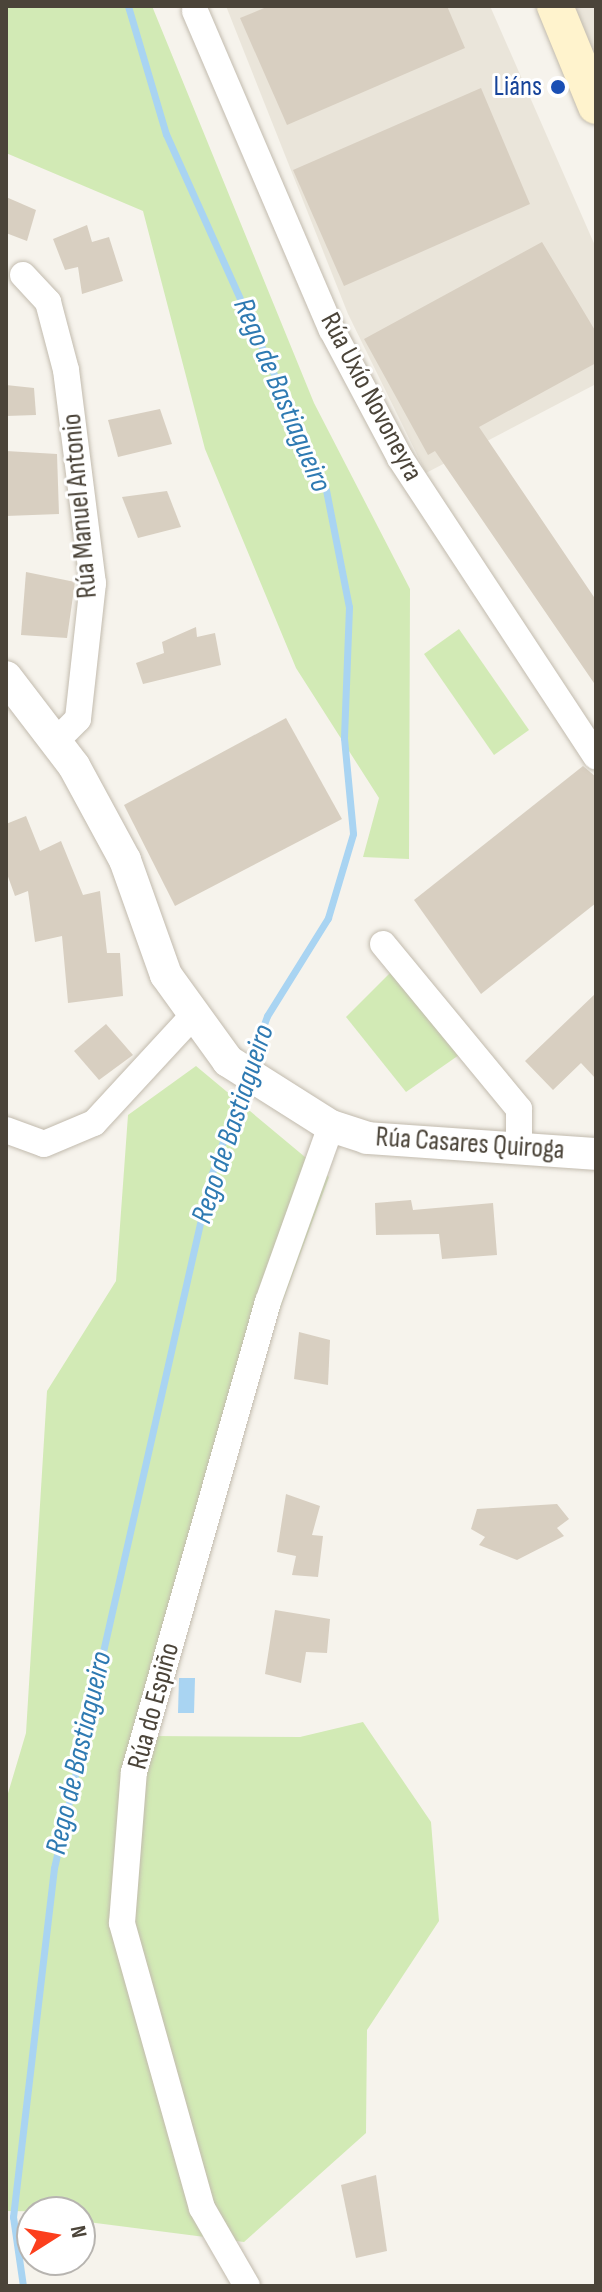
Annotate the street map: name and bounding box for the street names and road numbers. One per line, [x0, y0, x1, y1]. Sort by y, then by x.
street label: Rúa Uxío Novoneyra [313, 307, 429, 487]
street label: Rúa Manuel Antonio [55, 412, 105, 600]
street label: Rúa Casares Quiroga [374, 1121, 566, 1167]
street label: Rúa do Espiño [121, 1639, 187, 1773]

